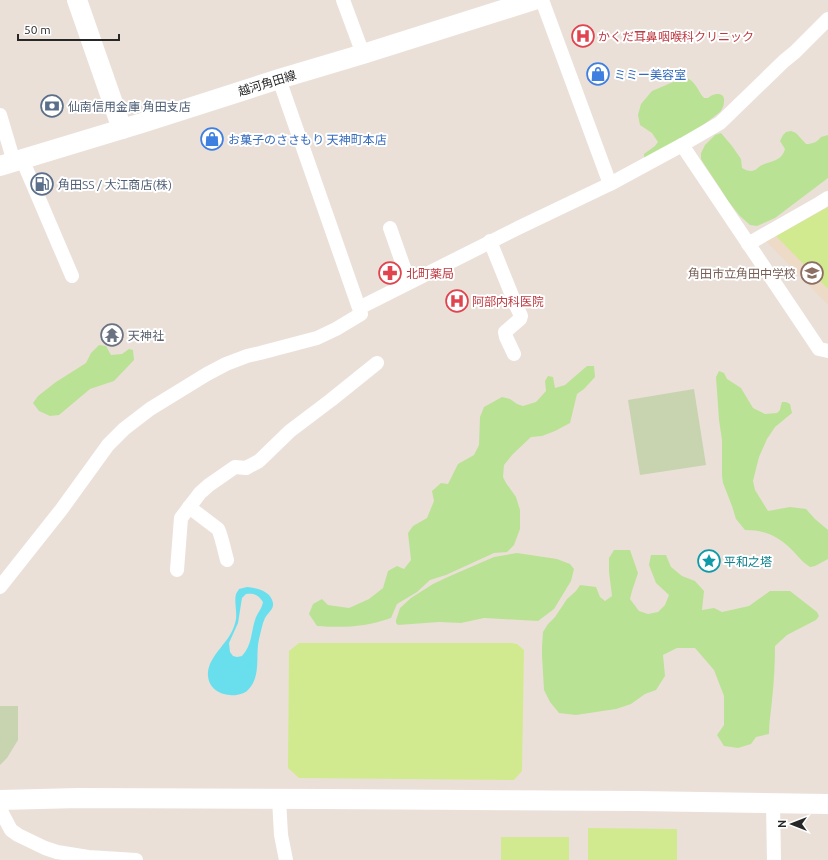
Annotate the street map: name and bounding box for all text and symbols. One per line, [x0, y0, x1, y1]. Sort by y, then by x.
scale bar [18, 16, 119, 42]
text: 50 m [24, 23, 51, 36]
hospital icon: かくだ耳鼻咽喉科クリニック [570, 23, 596, 49]
place label: かくだ耳鼻咽喉科クリニック [598, 30, 754, 43]
shop icon: ミミー美容室 [585, 61, 611, 87]
street label: 越河角田線 [236, 68, 298, 98]
place label: ミミー美容室 [614, 68, 686, 81]
bank icon: 仙南信用金庫 角田支店 [39, 93, 65, 119]
place label: 仙南信用金庫 角田支店 [68, 100, 191, 113]
shop icon: お菓子のささもり 天神町本店 [199, 126, 225, 152]
place label: お菓子のささもり 天神町本店 [228, 133, 387, 146]
fuel station icon: 角田SS / 大江商店(株) [29, 171, 55, 197]
place label: 角田SS / 大江商店(株) [58, 178, 172, 192]
pharmacy icon: 北町薬局 [377, 260, 403, 286]
school or university icon: 角田市立角田中学校 [799, 260, 825, 286]
place label: 北町薬局 [406, 267, 454, 280]
place label: 角田市立角田中学校 [688, 267, 796, 280]
hospital icon: 阿部内科医院 [444, 288, 470, 314]
place label: 阿部内科医院 [472, 295, 544, 308]
temple icon: 天神社 [99, 322, 125, 348]
place label: 天神社 [128, 329, 164, 342]
place icon: 平和之塔 [696, 548, 722, 574]
place label: 平和之塔 [724, 555, 772, 568]
north arrow [772, 804, 812, 844]
text: N [776, 820, 788, 828]

